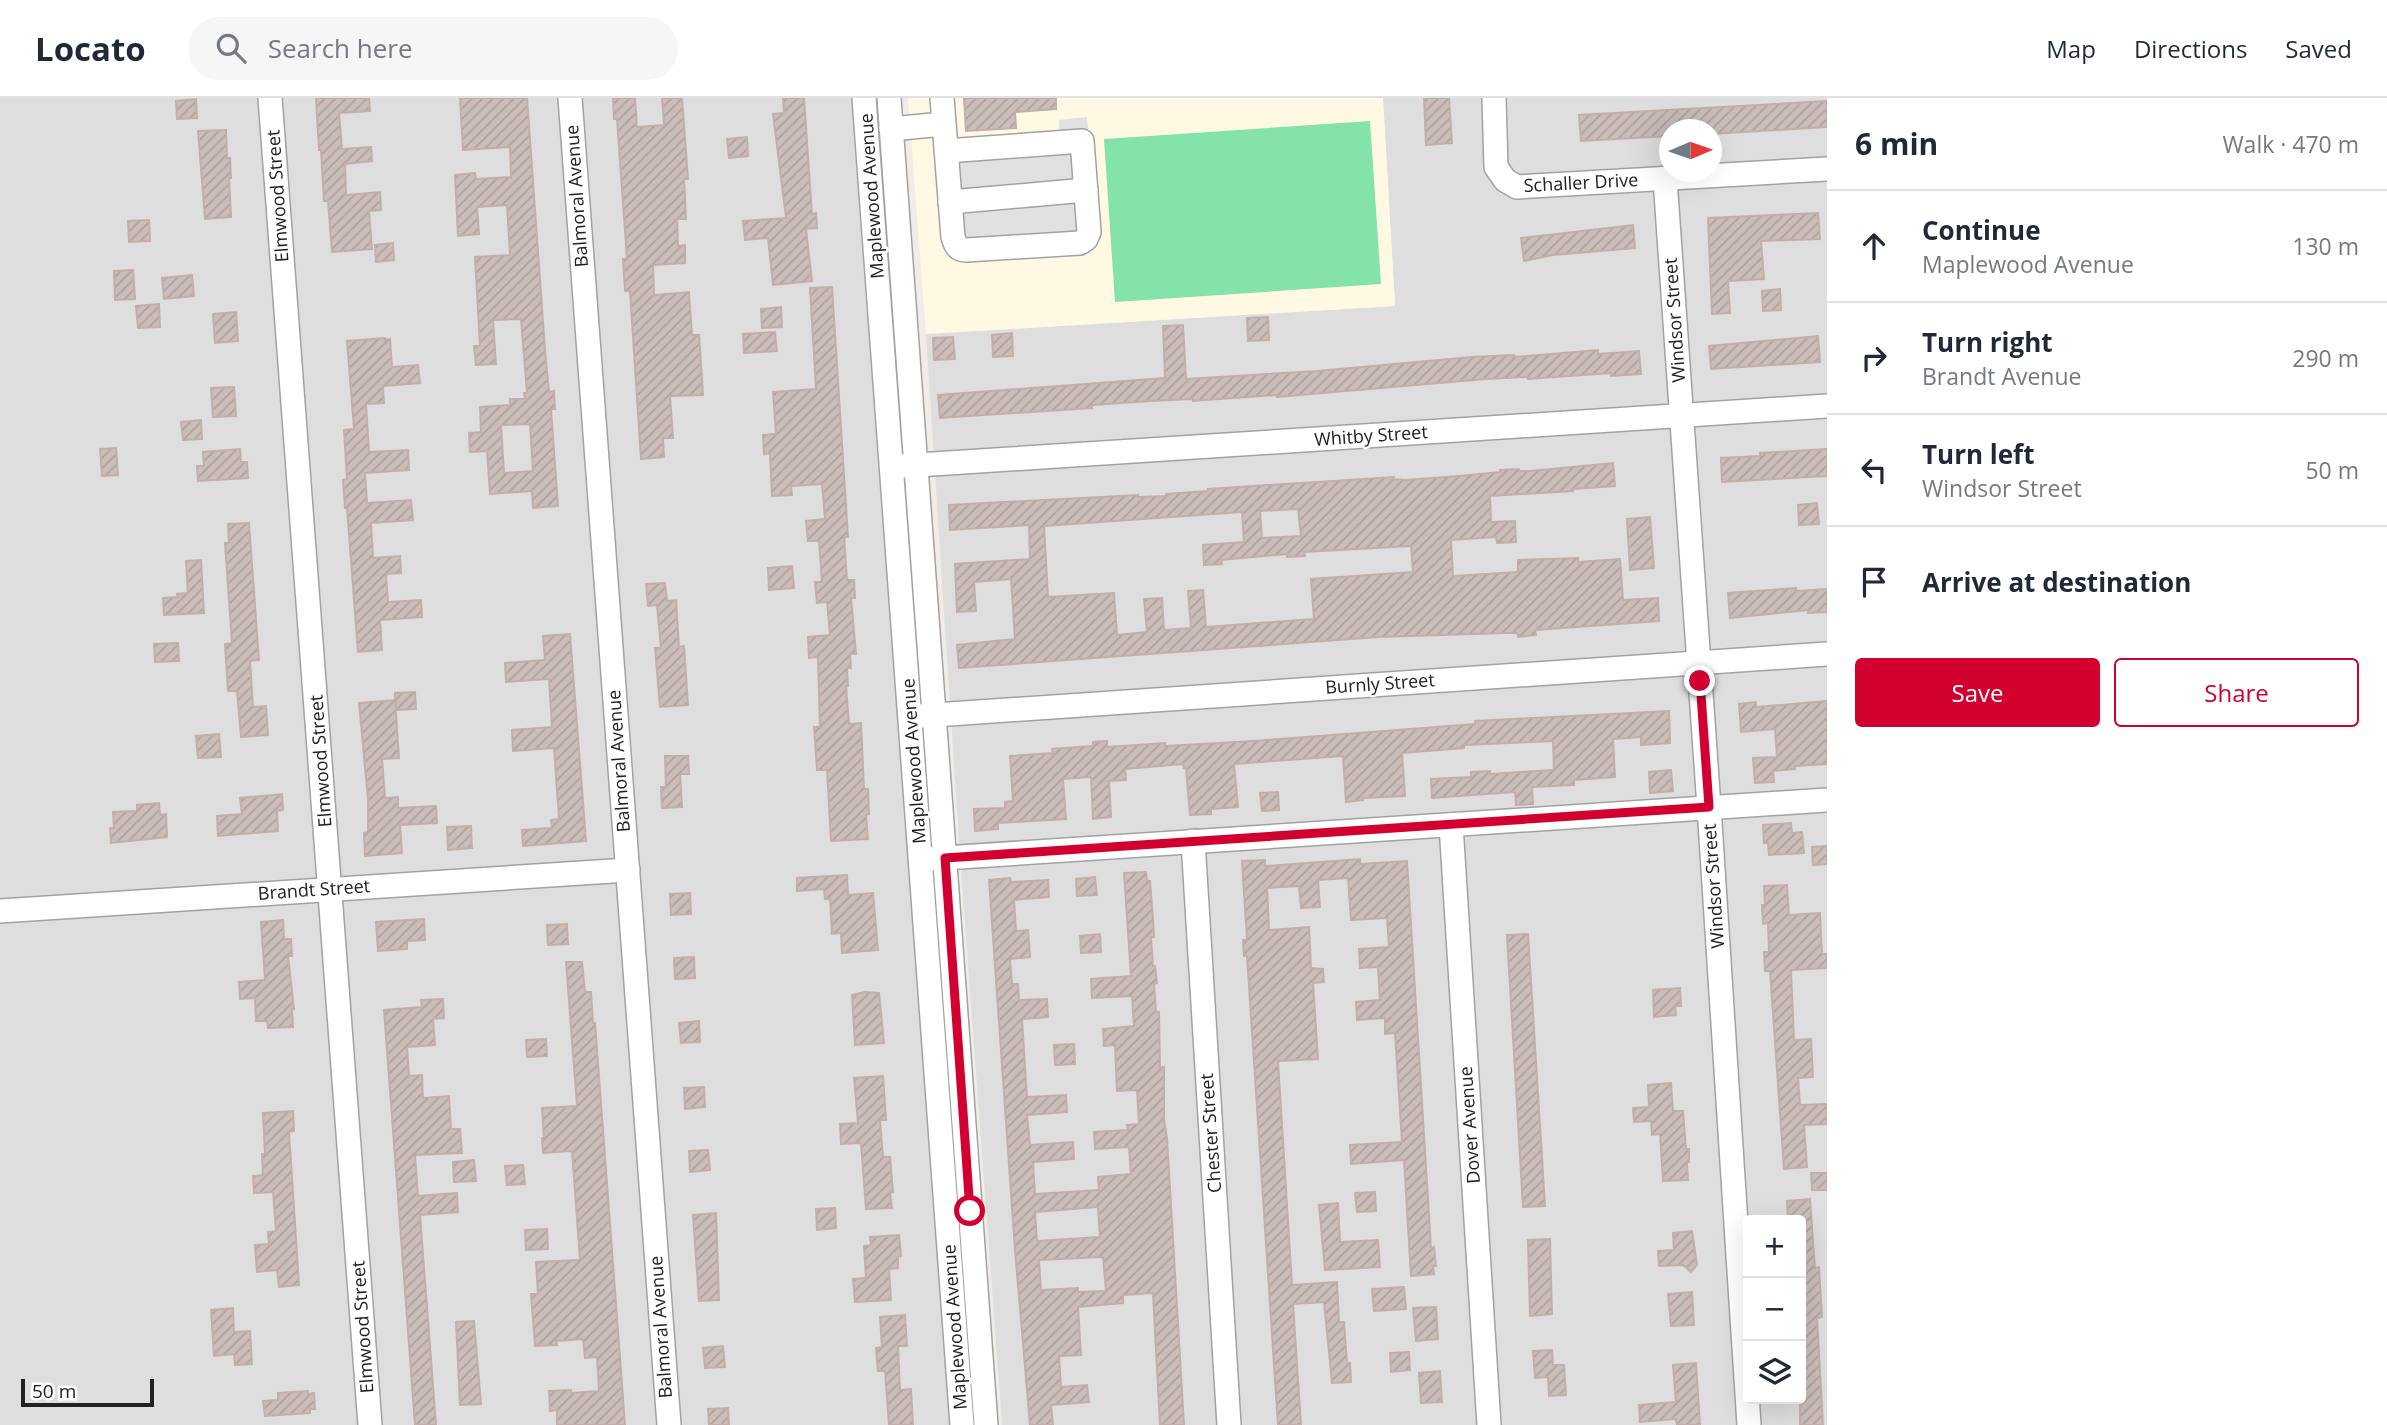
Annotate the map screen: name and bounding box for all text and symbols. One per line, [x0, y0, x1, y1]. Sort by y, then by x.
search box [188, 17, 678, 80]
text: Locato [35, 26, 146, 71]
icon: search [212, 29, 250, 67]
text: Search here [268, 30, 413, 66]
text: Map [2046, 32, 2096, 65]
text: Directions [2134, 32, 2247, 65]
text: Saved [2285, 32, 2352, 65]
street label: Maplewood Avenue [853, 113, 889, 280]
north arrow [1659, 119, 1722, 182]
text: 6 min [1855, 123, 1938, 164]
street label: Balmoral Avenue [559, 124, 593, 268]
text: Walk · 470 m [2222, 128, 2359, 160]
street label: Elmwood Street [260, 129, 294, 263]
street label: Schaller Drive [1523, 167, 1639, 197]
text: Continue [1922, 212, 2041, 248]
icon: ahead [1855, 227, 1893, 265]
text: 130 m [2292, 230, 2359, 262]
text: Maplewood Avenue [1922, 248, 2134, 280]
street label: Windsor Street [1658, 257, 1690, 383]
text: Turn right [1922, 324, 2053, 360]
icon: right [1855, 339, 1893, 377]
text: 290 m [2292, 342, 2359, 374]
text: Brandt Avenue [1922, 360, 2081, 392]
street label: Whitby Street [1313, 419, 1428, 451]
text: Turn left [1922, 436, 2034, 472]
icon: left [1855, 451, 1893, 489]
text: 50 m [2305, 454, 2359, 486]
text: Windsor Street [1922, 472, 2082, 504]
icon: arrive [1855, 563, 1893, 601]
text: Arrive at destination [1922, 564, 2191, 600]
button: Save [1855, 658, 2100, 727]
button: Share [2114, 658, 2359, 727]
route end [1684, 665, 1715, 696]
street label: Burnly Street [1324, 667, 1435, 699]
street label: Maplewood Avenue [895, 678, 931, 845]
street label: Balmoral Avenue [601, 689, 635, 833]
street label: Elmwood Street [303, 694, 337, 828]
street label: Windsor Street [1697, 823, 1729, 949]
street label: Brandt Street [257, 873, 371, 905]
street label: Dover Avenue [1453, 1066, 1485, 1185]
street label: Chester Street [1194, 1072, 1226, 1194]
route start [954, 1195, 985, 1226]
map controls [1743, 1215, 1806, 1404]
button: + [1743, 1215, 1806, 1278]
street label: Maplewood Avenue [936, 1244, 972, 1411]
street label: Balmoral Avenue [643, 1255, 677, 1399]
street label: Elmwood Street [345, 1260, 379, 1394]
button: − [1743, 1278, 1806, 1341]
button: layers [1743, 1341, 1806, 1404]
scale bar [21, 1376, 154, 1408]
text: 50 m [32, 1378, 76, 1404]

